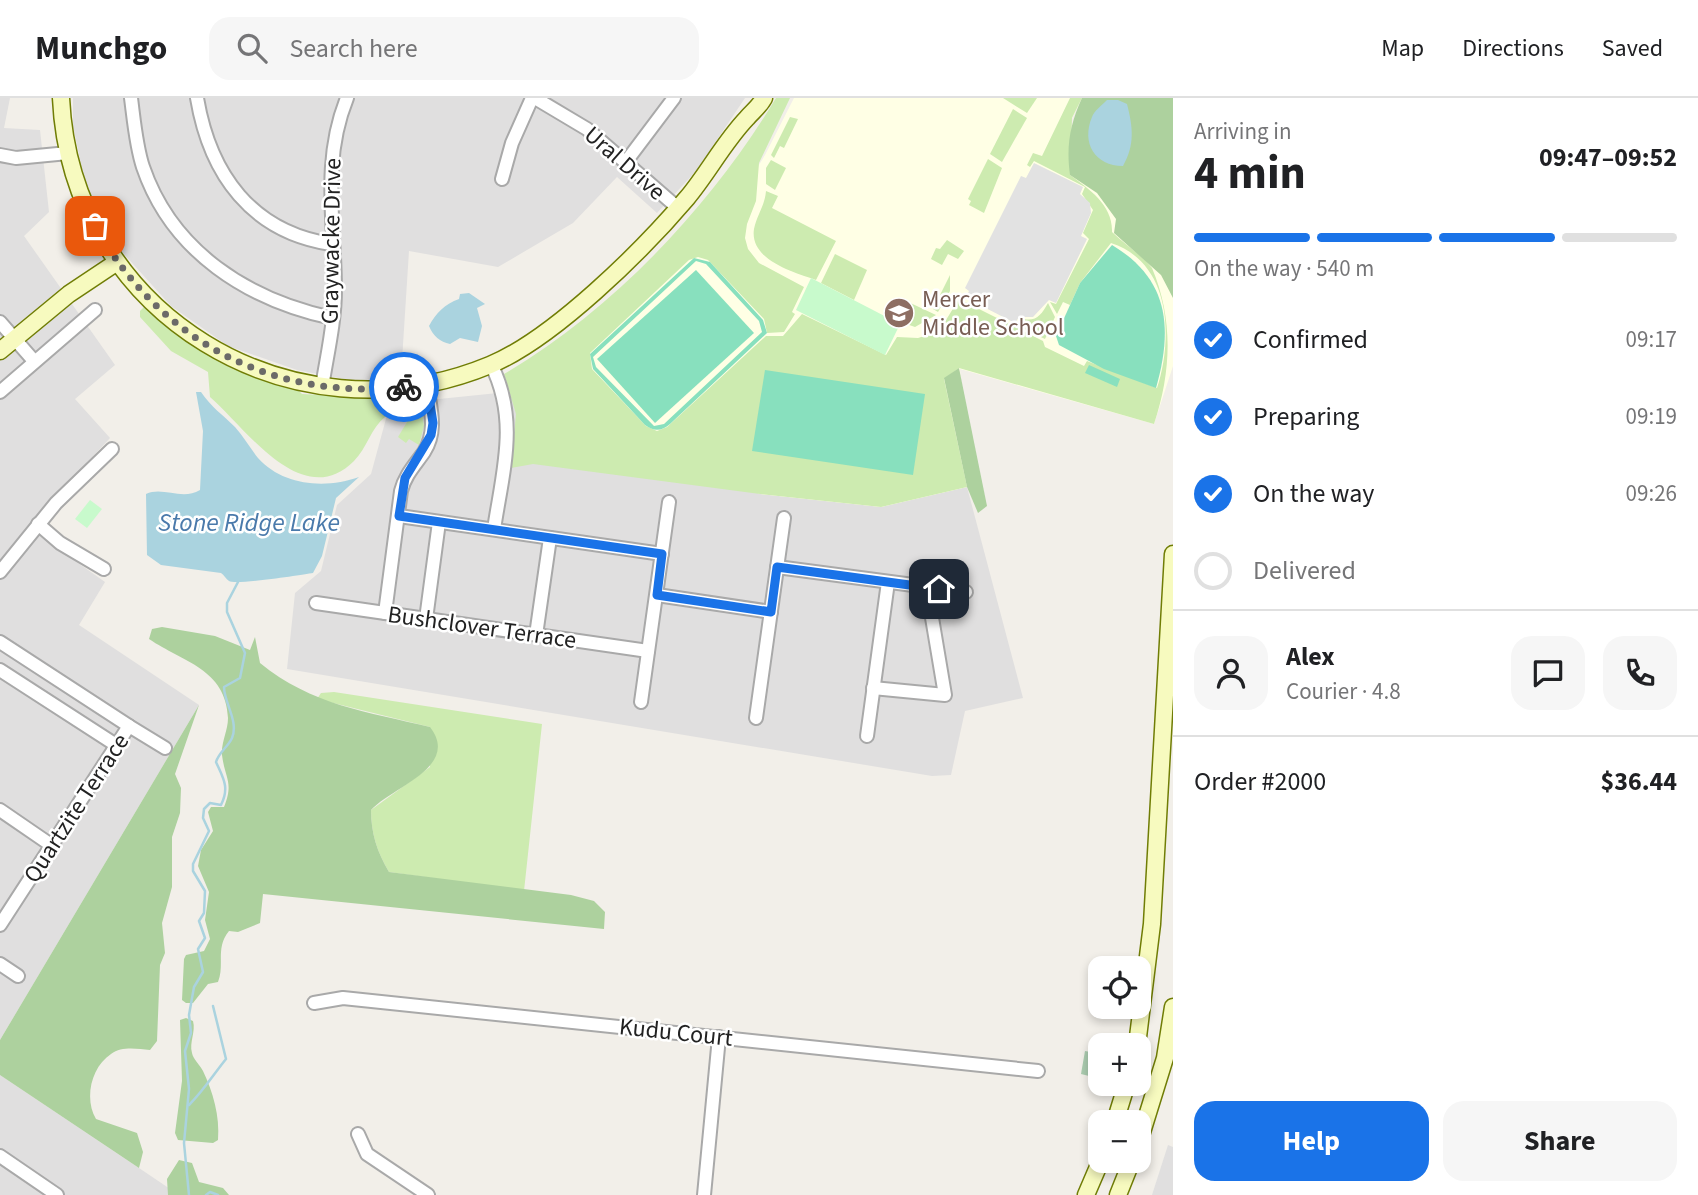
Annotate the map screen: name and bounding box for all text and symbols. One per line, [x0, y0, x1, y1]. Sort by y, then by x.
search box [209, 17, 699, 80]
text: Munchgo [35, 25, 167, 72]
icon: search [233, 29, 271, 67]
text: Search here [289, 30, 418, 67]
text: Map [1381, 31, 1424, 66]
text: Directions [1462, 31, 1564, 66]
text: Saved [1602, 31, 1663, 66]
text: Arriving in [1194, 115, 1292, 148]
street label: Ural Drive [576, 118, 673, 209]
text: 09:47–09:52 [1539, 139, 1677, 176]
text: 4 min [1194, 141, 1306, 206]
street label: Graywacke Drive [313, 158, 350, 324]
pin [65, 196, 125, 256]
icon: bag [76, 207, 114, 245]
text: On the way · 540 m [1194, 252, 1374, 285]
place label: Mercer Middle School [922, 282, 1064, 345]
school or university icon: Mercer Middle School [882, 296, 916, 330]
icon: check [1194, 321, 1232, 359]
text: Confirmed [1253, 321, 1368, 358]
text: 09:17 [1626, 323, 1677, 356]
courier [369, 352, 439, 422]
icon: bike [385, 368, 423, 406]
icon: check [1194, 398, 1232, 436]
text: Preparing [1253, 398, 1359, 435]
text: 09:19 [1626, 400, 1677, 433]
icon: check [1194, 475, 1232, 513]
text: On the way [1253, 475, 1374, 512]
text: 09:26 [1626, 477, 1677, 510]
water label: Stone Ridge Lake [158, 504, 340, 541]
text: Delivered [1253, 552, 1356, 589]
pin [909, 559, 969, 619]
icon: home [920, 570, 958, 608]
street label: Bushclover Terrace [385, 597, 579, 658]
button: person [1194, 636, 1268, 710]
button: chat [1511, 636, 1585, 710]
button: phone [1603, 636, 1677, 710]
text: Alex [1286, 638, 1335, 675]
text: Courier · 4.8 [1286, 675, 1401, 708]
street label: Quartzite Terrace [15, 727, 138, 890]
text: Order #2000 [1194, 763, 1326, 800]
text: $36.44 [1601, 763, 1677, 800]
map controls [1088, 956, 1151, 1173]
button: locate [1088, 956, 1151, 1019]
street label: Kudu Court [617, 1009, 734, 1056]
button: + [1088, 1033, 1151, 1096]
button: Help [1194, 1101, 1429, 1181]
button: Share [1443, 1101, 1677, 1181]
button: − [1088, 1110, 1151, 1173]

